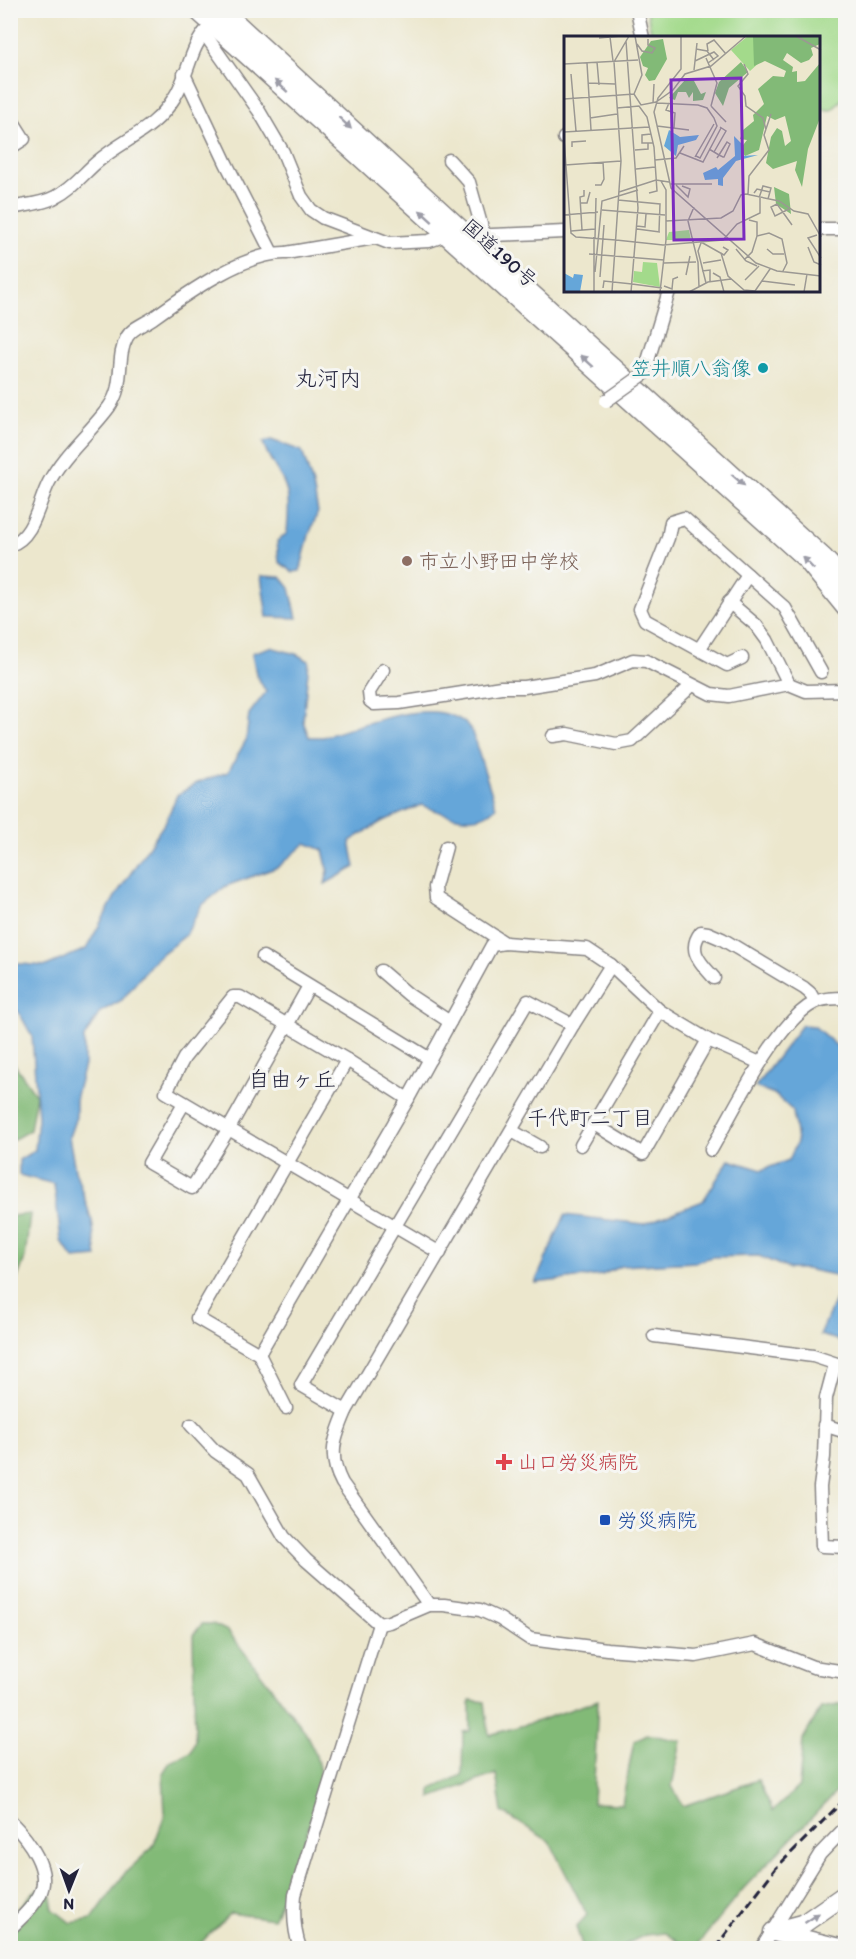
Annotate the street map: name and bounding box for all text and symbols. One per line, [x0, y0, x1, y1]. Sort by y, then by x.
inset map [564, 36, 820, 292]
one-way arrow [274, 80, 289, 93]
one-way arrow [337, 116, 352, 130]
one-way arrow [419, 210, 434, 223]
street label: 国道190号 [458, 213, 542, 293]
one-way arrow [579, 354, 594, 368]
place label: 笠井順八翁像 [631, 356, 751, 380]
marker: 笠井順八翁像 [756, 361, 770, 375]
district label: 丸河内 [295, 365, 361, 392]
one-way arrow [730, 473, 745, 486]
place label: 市立小野田中学校 [419, 549, 579, 573]
marker: 市立小野田中学校 [400, 554, 414, 568]
one-way arrow [802, 556, 816, 570]
district label: 自由ヶ丘 [248, 1066, 336, 1093]
district label: 千代町二丁目 [527, 1105, 653, 1130]
place label: 山口労災病院 [518, 1450, 638, 1474]
marker: 山口労災病院 [495, 1453, 513, 1471]
place label: 労災病院 [617, 1508, 697, 1532]
marker: 労災病院 [598, 1513, 612, 1527]
north arrow [39, 1860, 99, 1920]
text: N [63, 1895, 74, 1914]
one-way arrow [803, 1912, 819, 1924]

